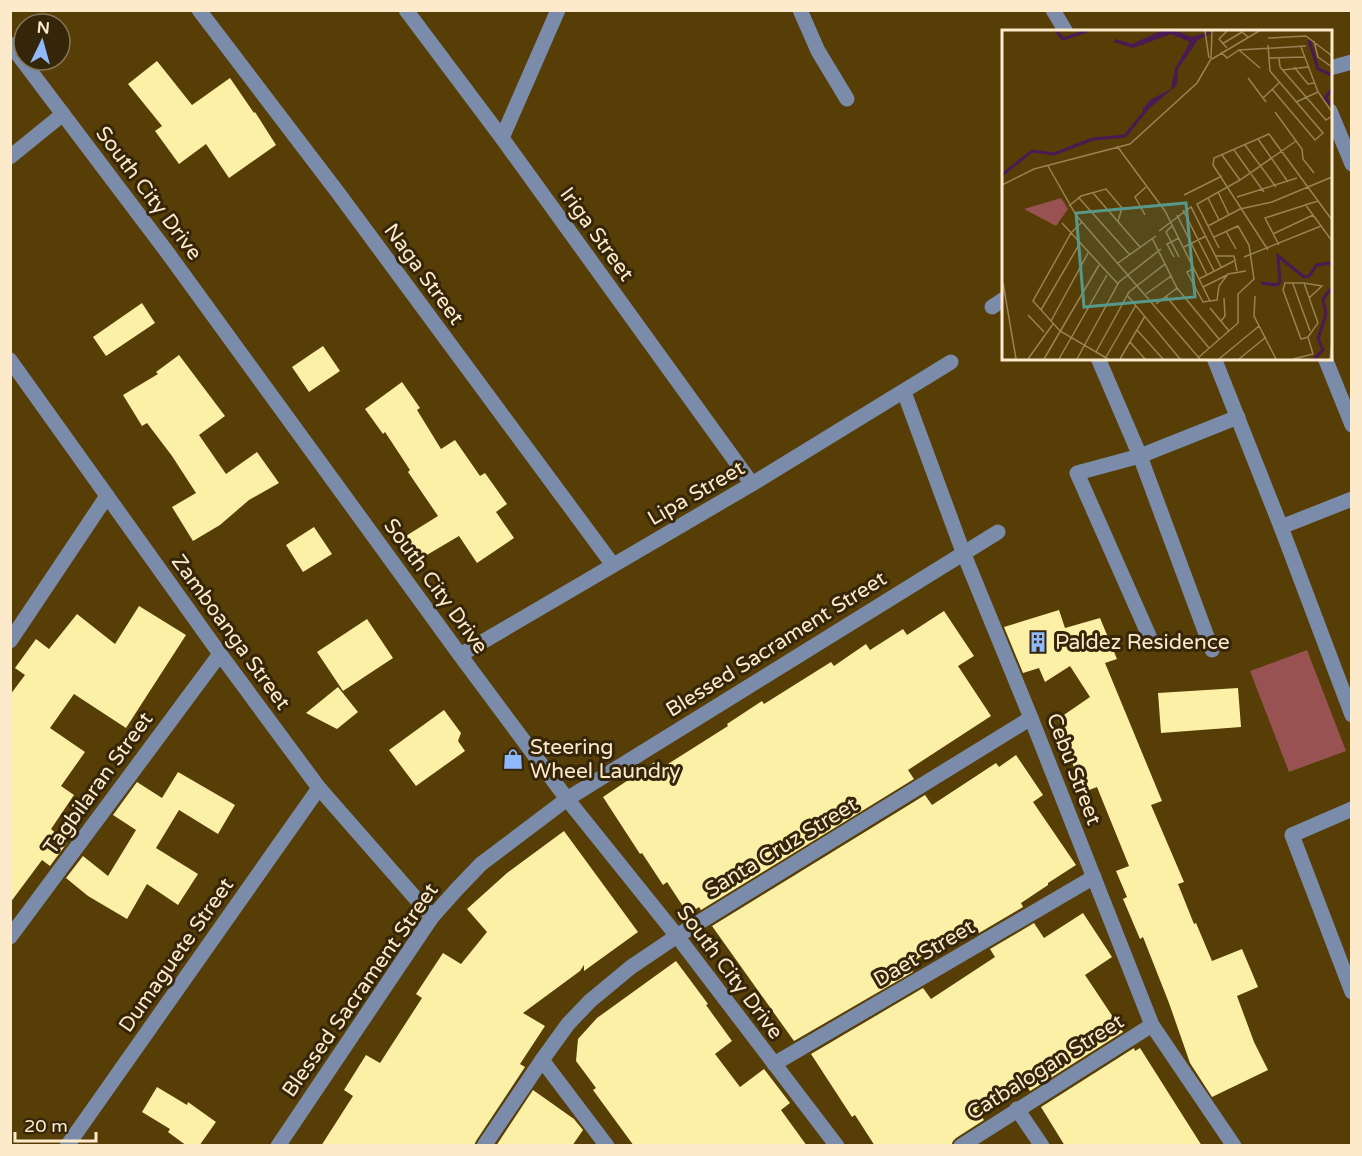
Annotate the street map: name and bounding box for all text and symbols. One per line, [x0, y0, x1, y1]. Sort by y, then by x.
north arrow [12, 12, 72, 72]
text: N [36, 18, 50, 39]
inset map [1002, 30, 1332, 360]
street label: South City Drive [90, 122, 207, 265]
street label: Iriga Street [554, 183, 639, 286]
street label: Naga Street [378, 219, 469, 330]
street label: Lipa Street [643, 456, 749, 531]
street label: South City Drive [378, 514, 493, 659]
street label: Zamboanga Street [166, 550, 295, 715]
street label: Blessed Sacrament Street [661, 566, 891, 723]
building icon: Paldez Residence [1026, 630, 1050, 654]
place label: Paldez Residence [1055, 630, 1230, 655]
street label: Tagbilaran Street [38, 707, 158, 859]
street label: Cebu Street [1041, 710, 1106, 829]
place label: Steering Wheel Laundry [530, 735, 680, 784]
shop icon: Steering Wheel Laundry [501, 747, 525, 771]
street label: Santa Cruz Street [700, 792, 862, 903]
street label: Dumaguete Street [114, 873, 239, 1037]
street label: Blessed Sacrament Street [277, 879, 444, 1102]
street label: South City Drive [671, 901, 788, 1044]
street label: Daet Street [869, 914, 979, 992]
street label: Catbalogan Street [962, 1009, 1128, 1126]
scale bar [15, 1105, 96, 1143]
text: 20 m [24, 1115, 68, 1137]

